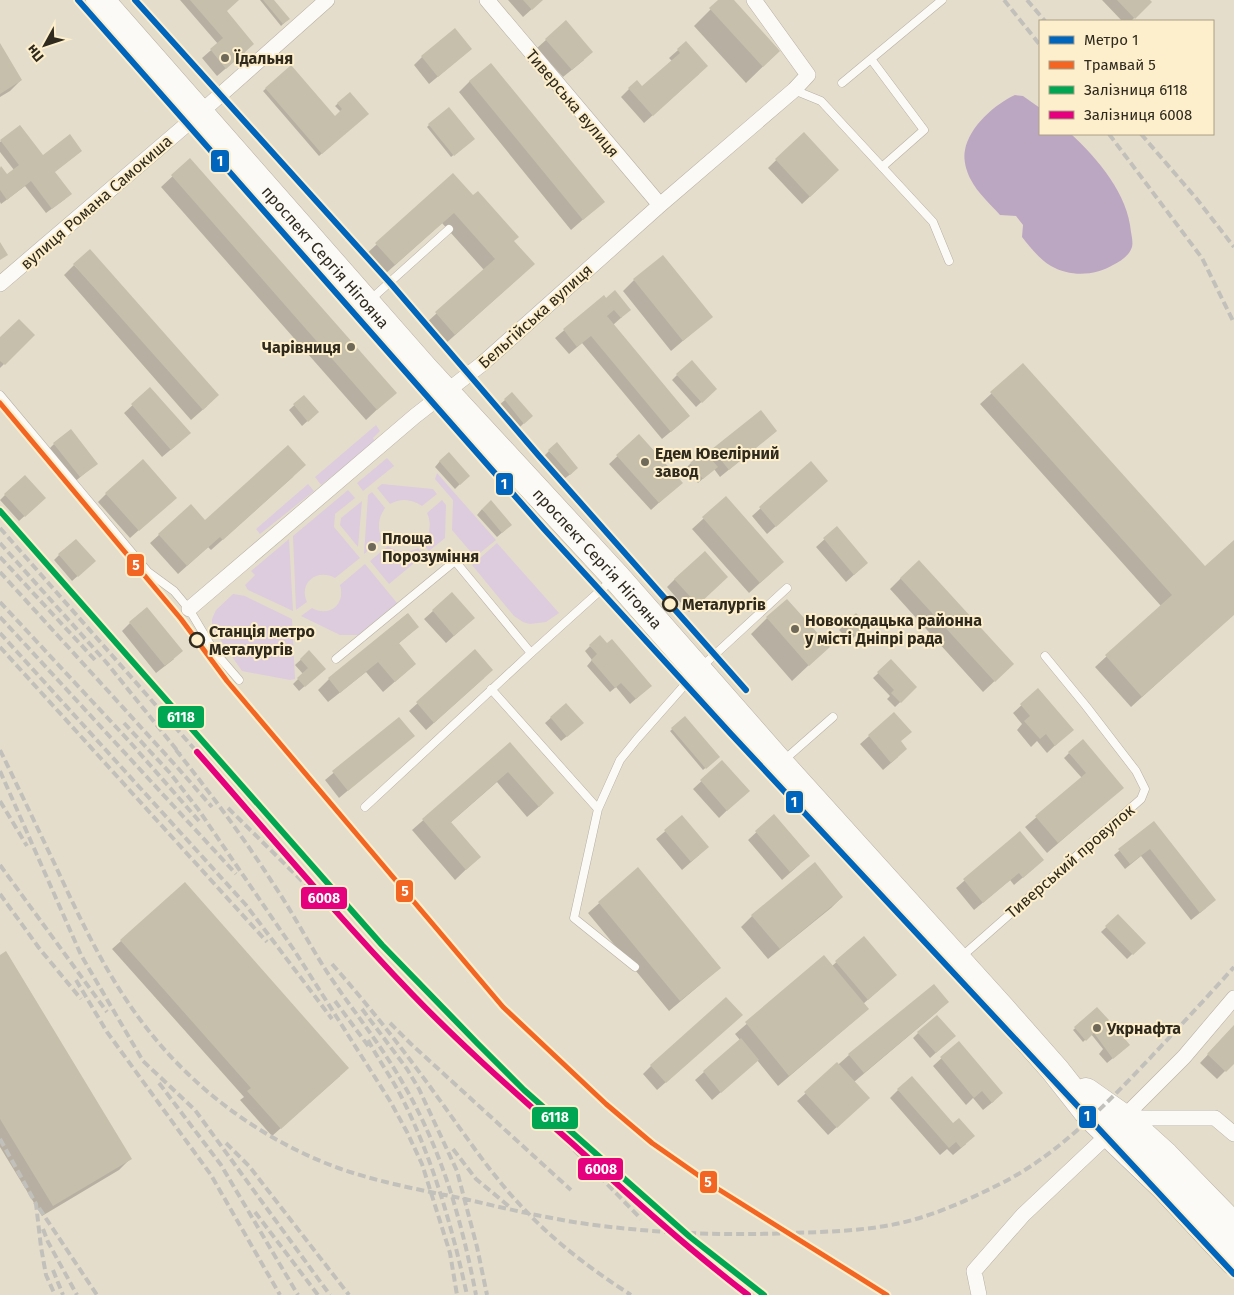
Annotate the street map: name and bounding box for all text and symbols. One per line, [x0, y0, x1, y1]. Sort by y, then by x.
north arrow [20, 20, 70, 70]
legend [1039, 20, 1214, 135]
text: Метро 1 [1084, 31, 1138, 49]
text: Пн [23, 41, 48, 65]
street label: Тиверська вулиця [522, 46, 623, 161]
place label: Їдальня [234, 49, 293, 68]
marker: Їдальня [219, 52, 231, 64]
text: Трамвай 5 [1084, 56, 1156, 74]
text: Залізниця 6118 [1084, 81, 1188, 99]
text: Залізниця 6008 [1084, 106, 1192, 124]
street label: вулиця Романа Самокиша [17, 131, 176, 273]
line badge: 1 [210, 149, 230, 173]
text: 1 [217, 153, 223, 170]
street label: проспект Сергія Нігояна [258, 182, 393, 333]
street label: Бельгійська вулиця [474, 260, 596, 373]
place label: Чарівниця [262, 338, 341, 357]
marker: Чарівниця [345, 341, 357, 353]
place label: Едем Ювелірний завод [655, 444, 779, 481]
marker: Едем Ювелірний завод [639, 456, 651, 468]
line badge: 1 [495, 472, 514, 496]
text: 1 [501, 476, 507, 493]
street label: проспект Сергія Нігояна [529, 484, 666, 633]
place label: Площа Порозуміння [382, 529, 479, 566]
marker: Площа Порозуміння [366, 541, 378, 553]
line badge: 5 [126, 553, 145, 577]
text: 5 [132, 557, 140, 574]
place label: Металургів [682, 595, 766, 614]
marker: Металургів [662, 596, 678, 612]
place label: Новокодацька районна у місті Дніпрі рада [804, 611, 982, 648]
place label: Станція метро Металургів [209, 622, 315, 659]
marker: Новокодацька районна у місті Дніпрі рада [789, 623, 801, 635]
marker: Станція метро Металургів [189, 632, 205, 648]
line badge: 6118 [157, 705, 205, 729]
text: 6118 [167, 709, 195, 726]
line badge: 1 [785, 790, 804, 814]
text: 1 [791, 794, 797, 811]
street label: Тиверський провулок [1002, 800, 1139, 922]
line badge: 5 [395, 879, 414, 903]
text: 5 [401, 883, 409, 900]
line badge: 6008 [300, 886, 348, 910]
text: 6008 [308, 890, 340, 907]
place label: Укрнафта [1106, 1019, 1181, 1038]
marker: Укрнафта [1091, 1022, 1103, 1034]
line badge: 1 [1078, 1105, 1097, 1129]
line badge: 6118 [531, 1106, 579, 1130]
text: 1 [1084, 1108, 1090, 1125]
text: 6118 [541, 1109, 569, 1126]
line badge: 6008 [577, 1157, 624, 1181]
text: 6008 [585, 1161, 617, 1178]
line badge: 5 [699, 1170, 718, 1194]
text: 5 [704, 1174, 712, 1191]

